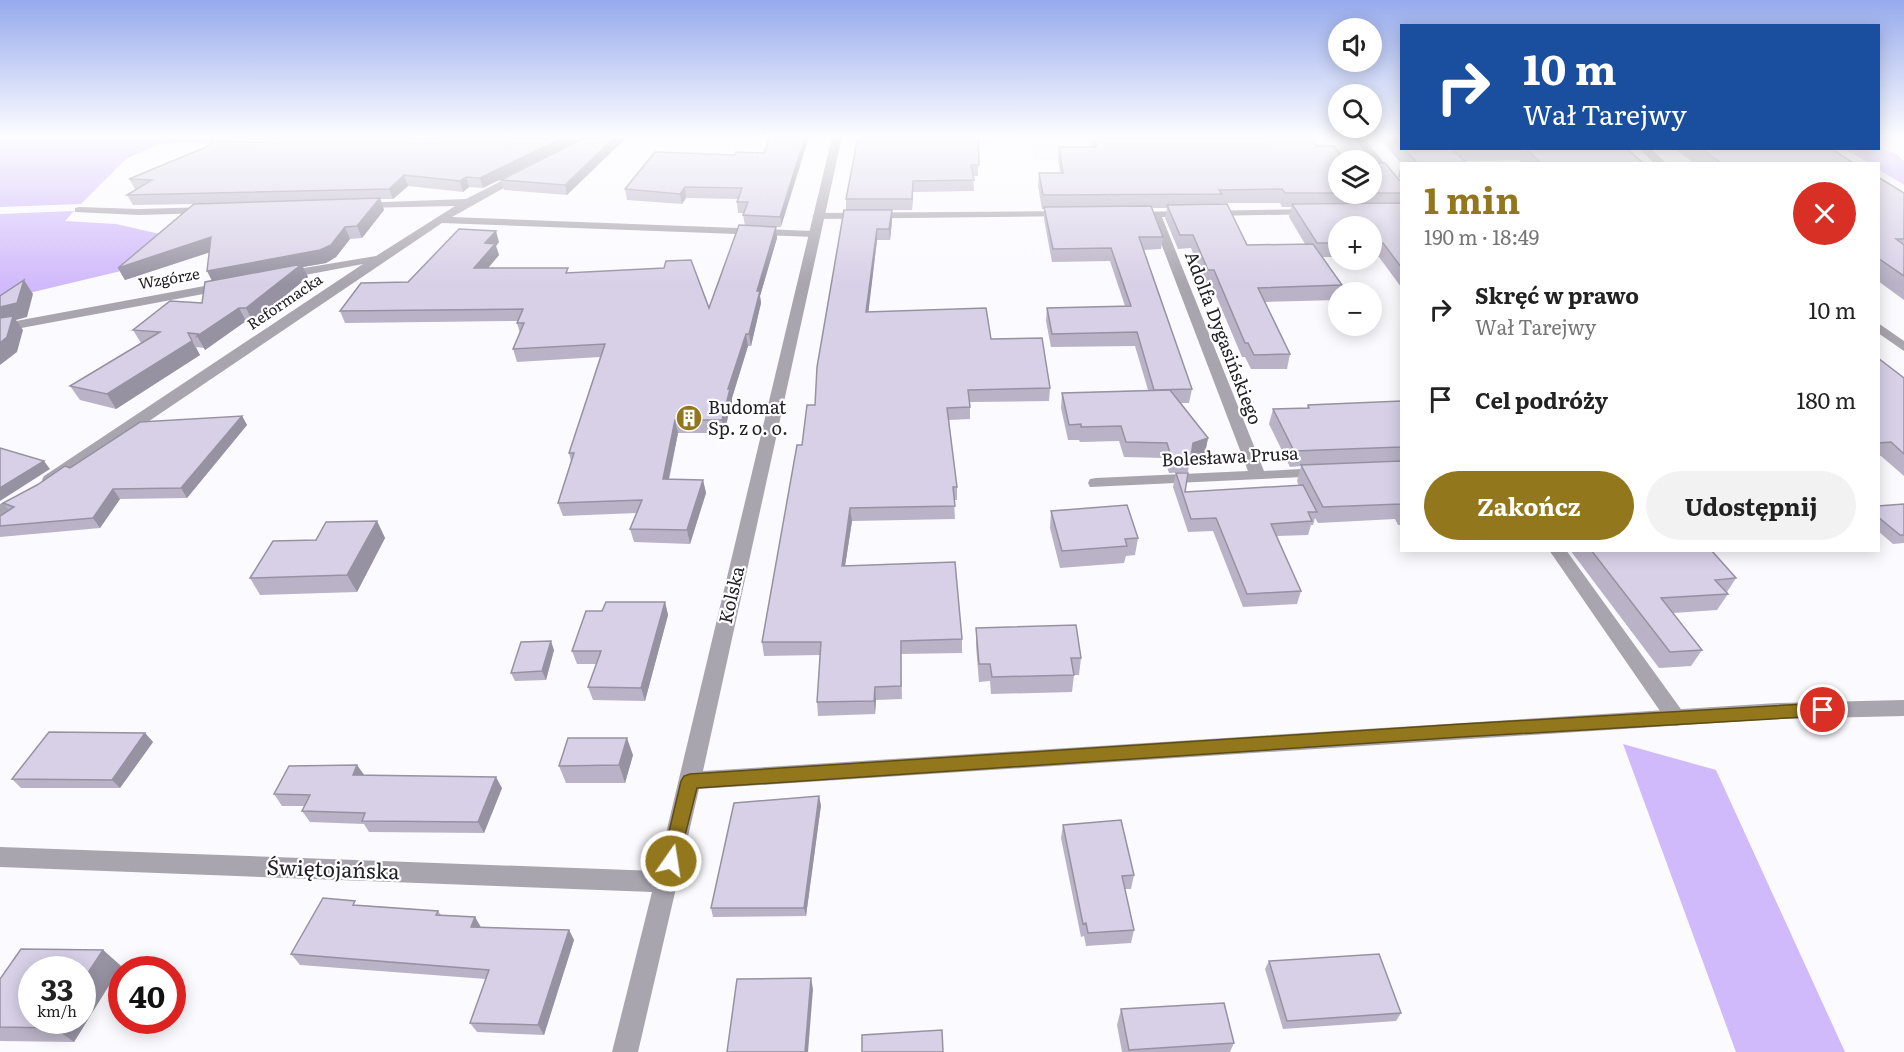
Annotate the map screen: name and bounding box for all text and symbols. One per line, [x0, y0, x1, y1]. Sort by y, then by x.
map controls [1328, 18, 1382, 336]
button: sound [1328, 18, 1382, 72]
text: 10 m [1523, 36, 1617, 98]
icon: right [1424, 48, 1502, 126]
button: search [1328, 84, 1382, 138]
text: Wał Tarejwy [1523, 93, 1687, 133]
button: layers [1328, 150, 1382, 204]
text: 1 min [1424, 172, 1520, 225]
button: close [1793, 182, 1856, 245]
button: + [1328, 216, 1382, 270]
text: 190 m · 18:49 [1424, 221, 1539, 251]
street label: Adolfa Dygasińskiego [1179, 247, 1270, 428]
street label: Wzgórze [136, 261, 201, 294]
street label: Reformacka [242, 266, 327, 335]
text: Skręć w prawo [1475, 278, 1639, 311]
button: − [1328, 282, 1382, 336]
icon: right [1424, 293, 1457, 326]
text: 10 m [1809, 293, 1856, 326]
text: Wał Tarejwy [1475, 311, 1596, 341]
icon: arrive [1424, 383, 1457, 416]
text: Cel podróży [1475, 383, 1608, 416]
text: 180 m [1796, 383, 1856, 416]
place label: Budomat Sp. z o. o. [708, 393, 788, 441]
building icon: Budomat Sp. z o. o. [674, 403, 704, 433]
street label: Bolesława Prusa [1161, 438, 1300, 473]
button: Zakończ [1424, 471, 1634, 540]
button: Udostępnij [1646, 471, 1856, 540]
street label: Kolska [711, 563, 750, 626]
pin [1797, 684, 1848, 735]
icon: arrive [1806, 693, 1839, 726]
position arrow [639, 829, 703, 893]
street label: Świętojańska [266, 850, 401, 885]
speed limit sign: 40 [108, 956, 186, 1034]
text: 33 [41, 966, 73, 1010]
text: km/h [37, 999, 77, 1022]

